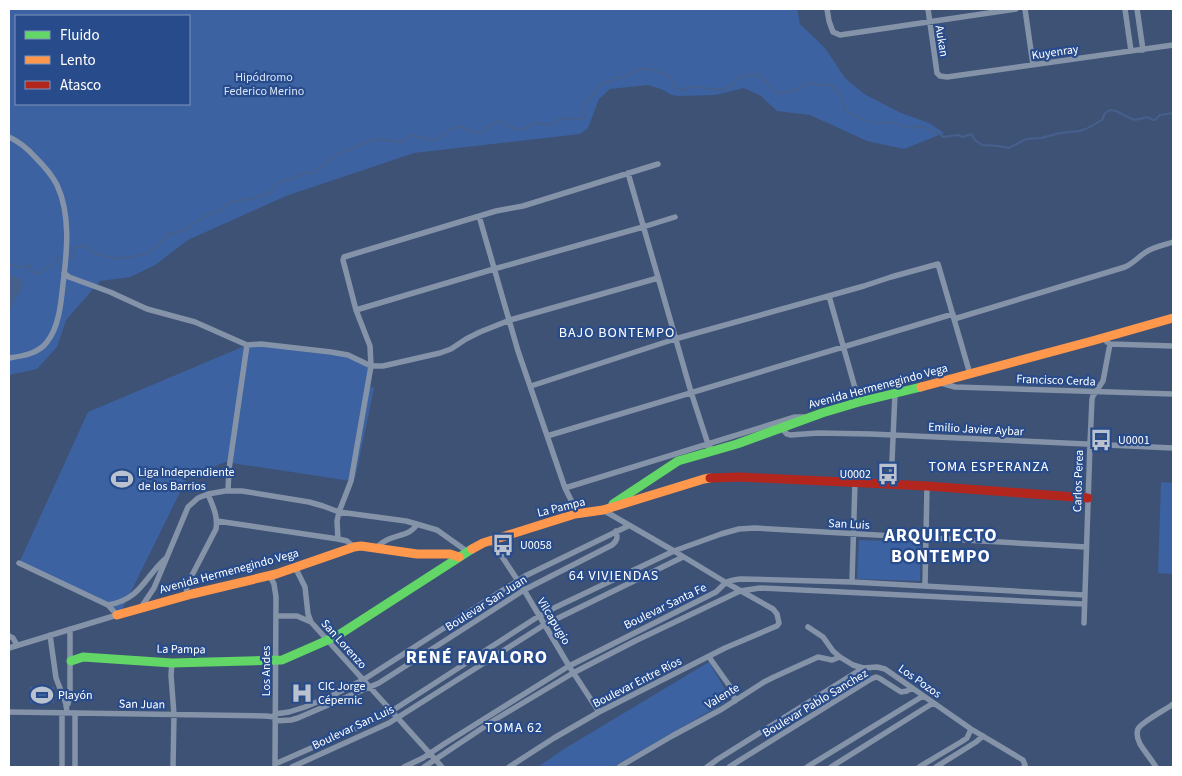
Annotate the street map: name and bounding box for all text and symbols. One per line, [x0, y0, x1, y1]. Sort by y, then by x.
legend [15, 15, 190, 105]
street label: Aukan [931, 24, 952, 58]
text: Fluido [60, 25, 100, 46]
street label: Kuyenray [1031, 41, 1080, 64]
text: Lento [60, 50, 96, 71]
park label: Hipódromo Federico Merino [224, 69, 304, 100]
text: Atasco [60, 75, 101, 96]
district label: BAJO BONTEMPO [559, 323, 675, 343]
street label: Avenida Hermenegindo Vega [807, 360, 950, 413]
street label: Francisco Cerda [1016, 371, 1096, 390]
street label: Emilio Javier Aybar [928, 419, 1025, 441]
bus stop icon: U0001 [1088, 427, 1114, 453]
place label: U0001 [1118, 432, 1150, 449]
street label: Carlos Perea [1069, 450, 1088, 512]
district label: TOMA ESPERANZA [929, 457, 1049, 477]
bus stop icon: U0002 [875, 461, 901, 487]
place label: Liga Independiente de los Barrios [138, 464, 235, 495]
sports icon: Liga Independiente de los Barrios [109, 466, 135, 492]
place label: U0002 [839, 466, 871, 483]
street label: La Pampa [535, 493, 587, 522]
street label: San Luis [828, 515, 870, 534]
district label: ARQUITECTO BONTEMPO [884, 523, 998, 569]
bus stop icon: U0058 [490, 532, 516, 558]
place label: U0058 [520, 537, 552, 554]
street label: Avenida Hermenegindo Vega [158, 545, 301, 598]
district label: 64 VIVIENDAS [569, 566, 659, 586]
street label: Boulevar San Juan [442, 571, 530, 635]
street label: Boulevar Santa Fe [621, 579, 709, 634]
street label: Vilcapugio [533, 594, 574, 648]
street label: San Lorenzo [317, 616, 371, 673]
street label: La Pampa [156, 641, 206, 658]
district label: RENÉ FAVALORO [406, 645, 548, 670]
street label: Los Andes [258, 646, 275, 696]
street label: Boulevar Entre Ríos [590, 653, 685, 712]
street label: Los Pozos [895, 660, 945, 702]
street label: Boulevar Pablo Sanchez [759, 665, 871, 742]
place label: CIC Jorge Cépernic [318, 678, 365, 709]
street label: Valente [702, 679, 743, 713]
hospital icon: CIC Jorge Cépernic [289, 680, 315, 706]
sports icon: Playón [29, 682, 55, 708]
place label: Playón [58, 687, 93, 704]
street label: San Juan [119, 696, 165, 713]
street label: Boulevar San Luis [309, 701, 397, 754]
district label: TOMA 62 [485, 718, 543, 738]

